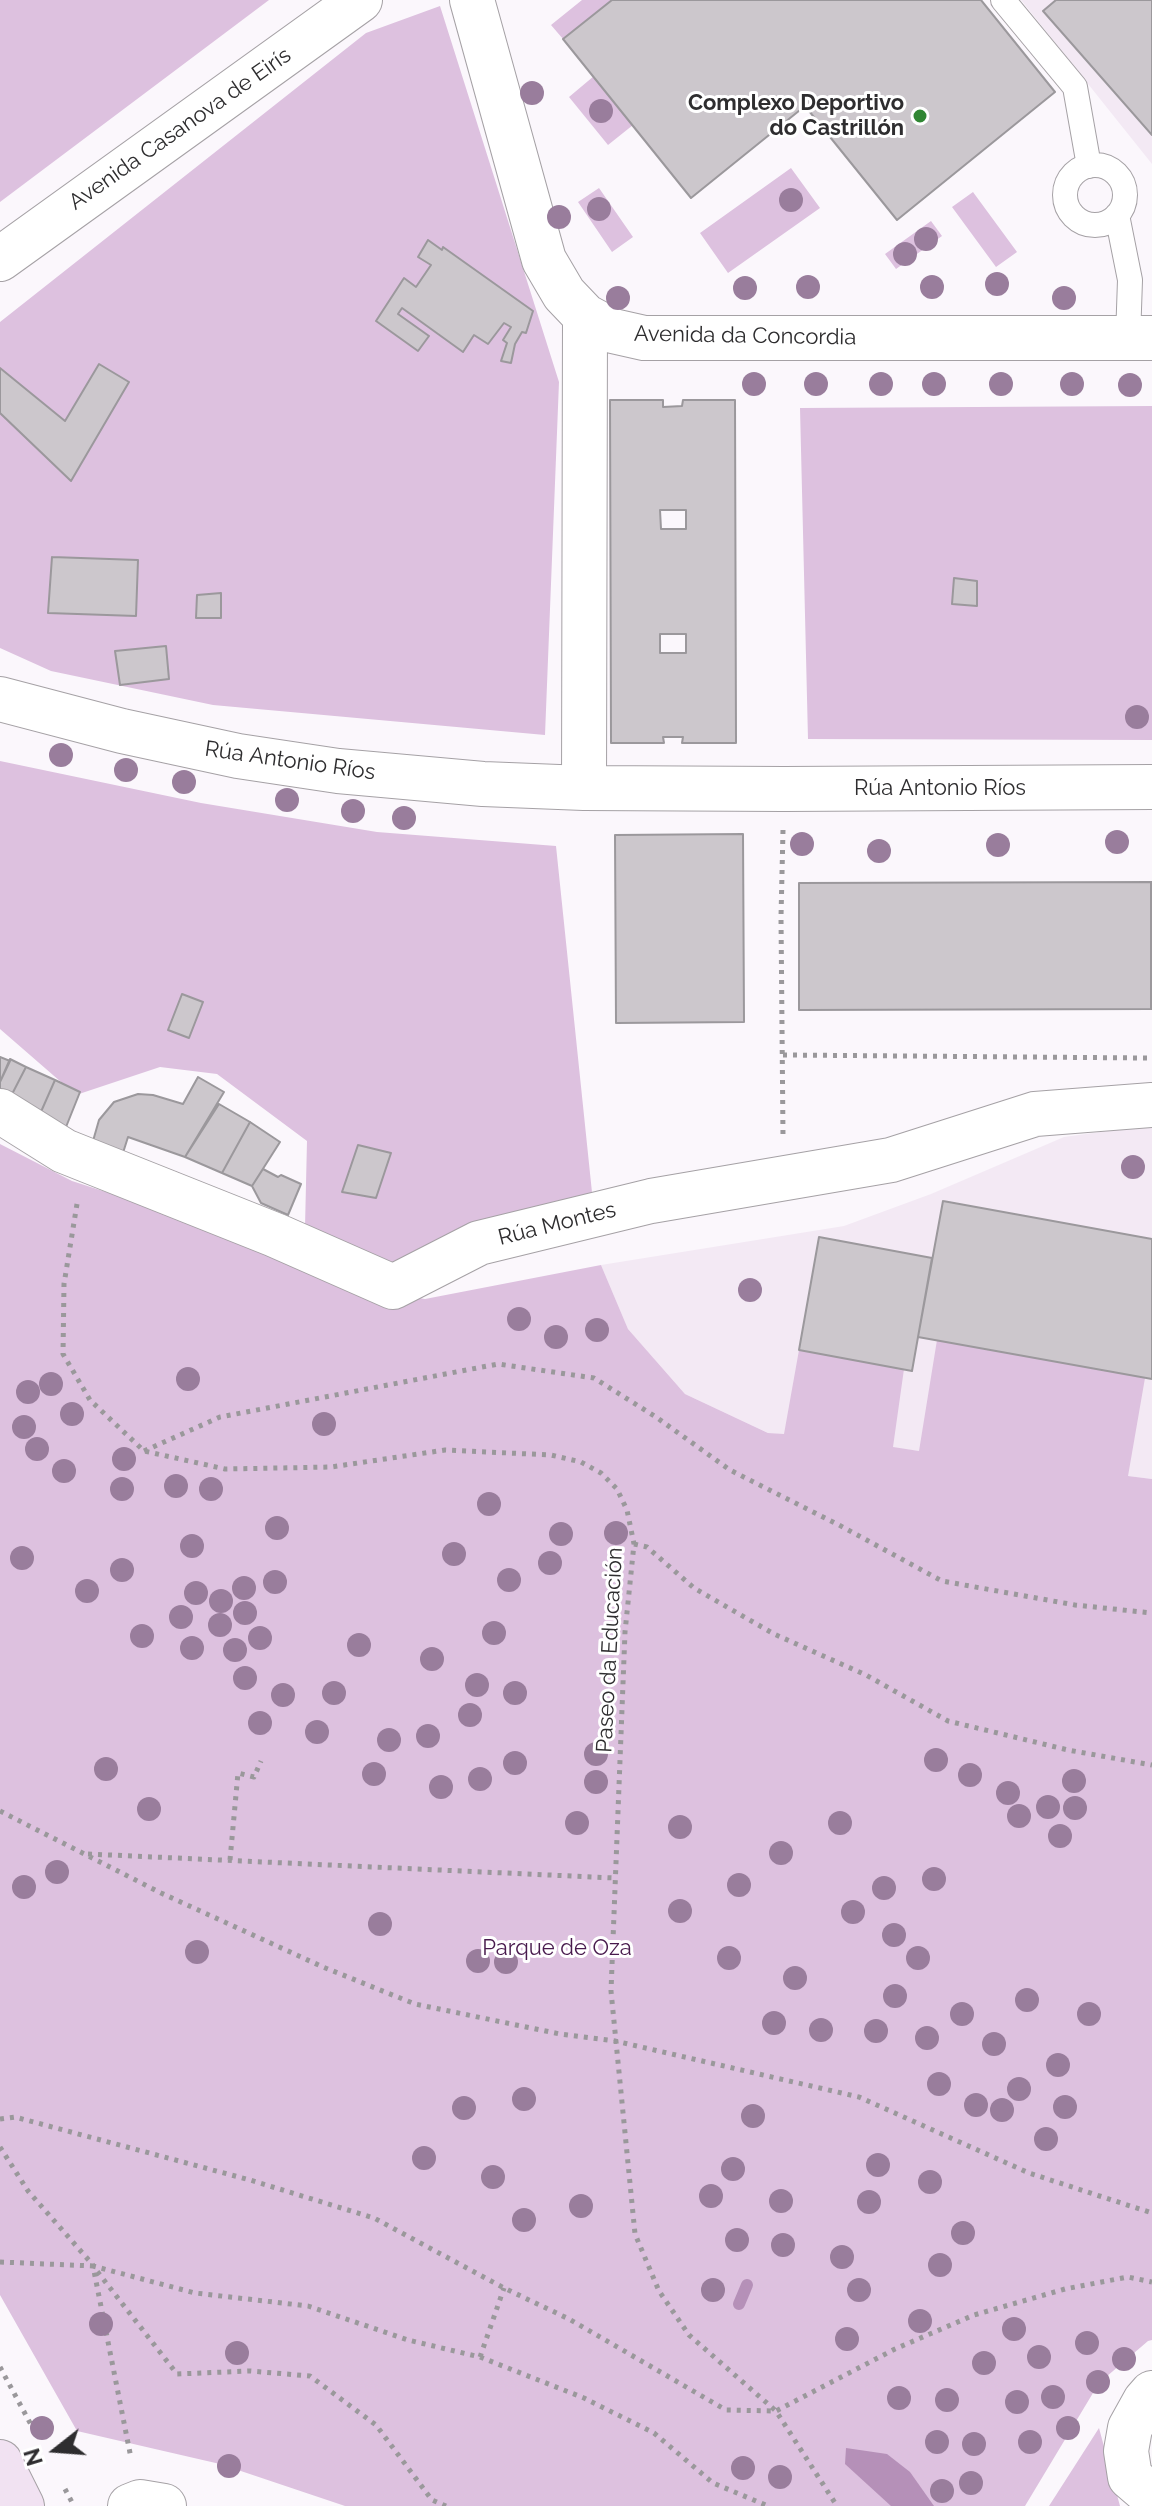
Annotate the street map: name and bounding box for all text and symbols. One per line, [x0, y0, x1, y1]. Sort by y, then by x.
street label: Avenida Casanova de Eirís [64, 42, 296, 216]
place label: Complexo Deportivo do Castrillón [688, 90, 904, 142]
marker: Complexo Deportivo do Castrillón [911, 107, 929, 125]
street label: Avenida da Concordia [634, 321, 856, 351]
street label: Rúa Antonio Ríos [203, 736, 377, 786]
street label: Rúa Antonio Ríos [854, 775, 1026, 801]
street label: Rúa Montes [495, 1197, 619, 1251]
street label: Paseo da Educación [591, 1547, 629, 1753]
park label: Parque de Oza [482, 1935, 632, 1961]
north arrow [16, 2410, 96, 2490]
text: N [18, 2445, 48, 2469]

